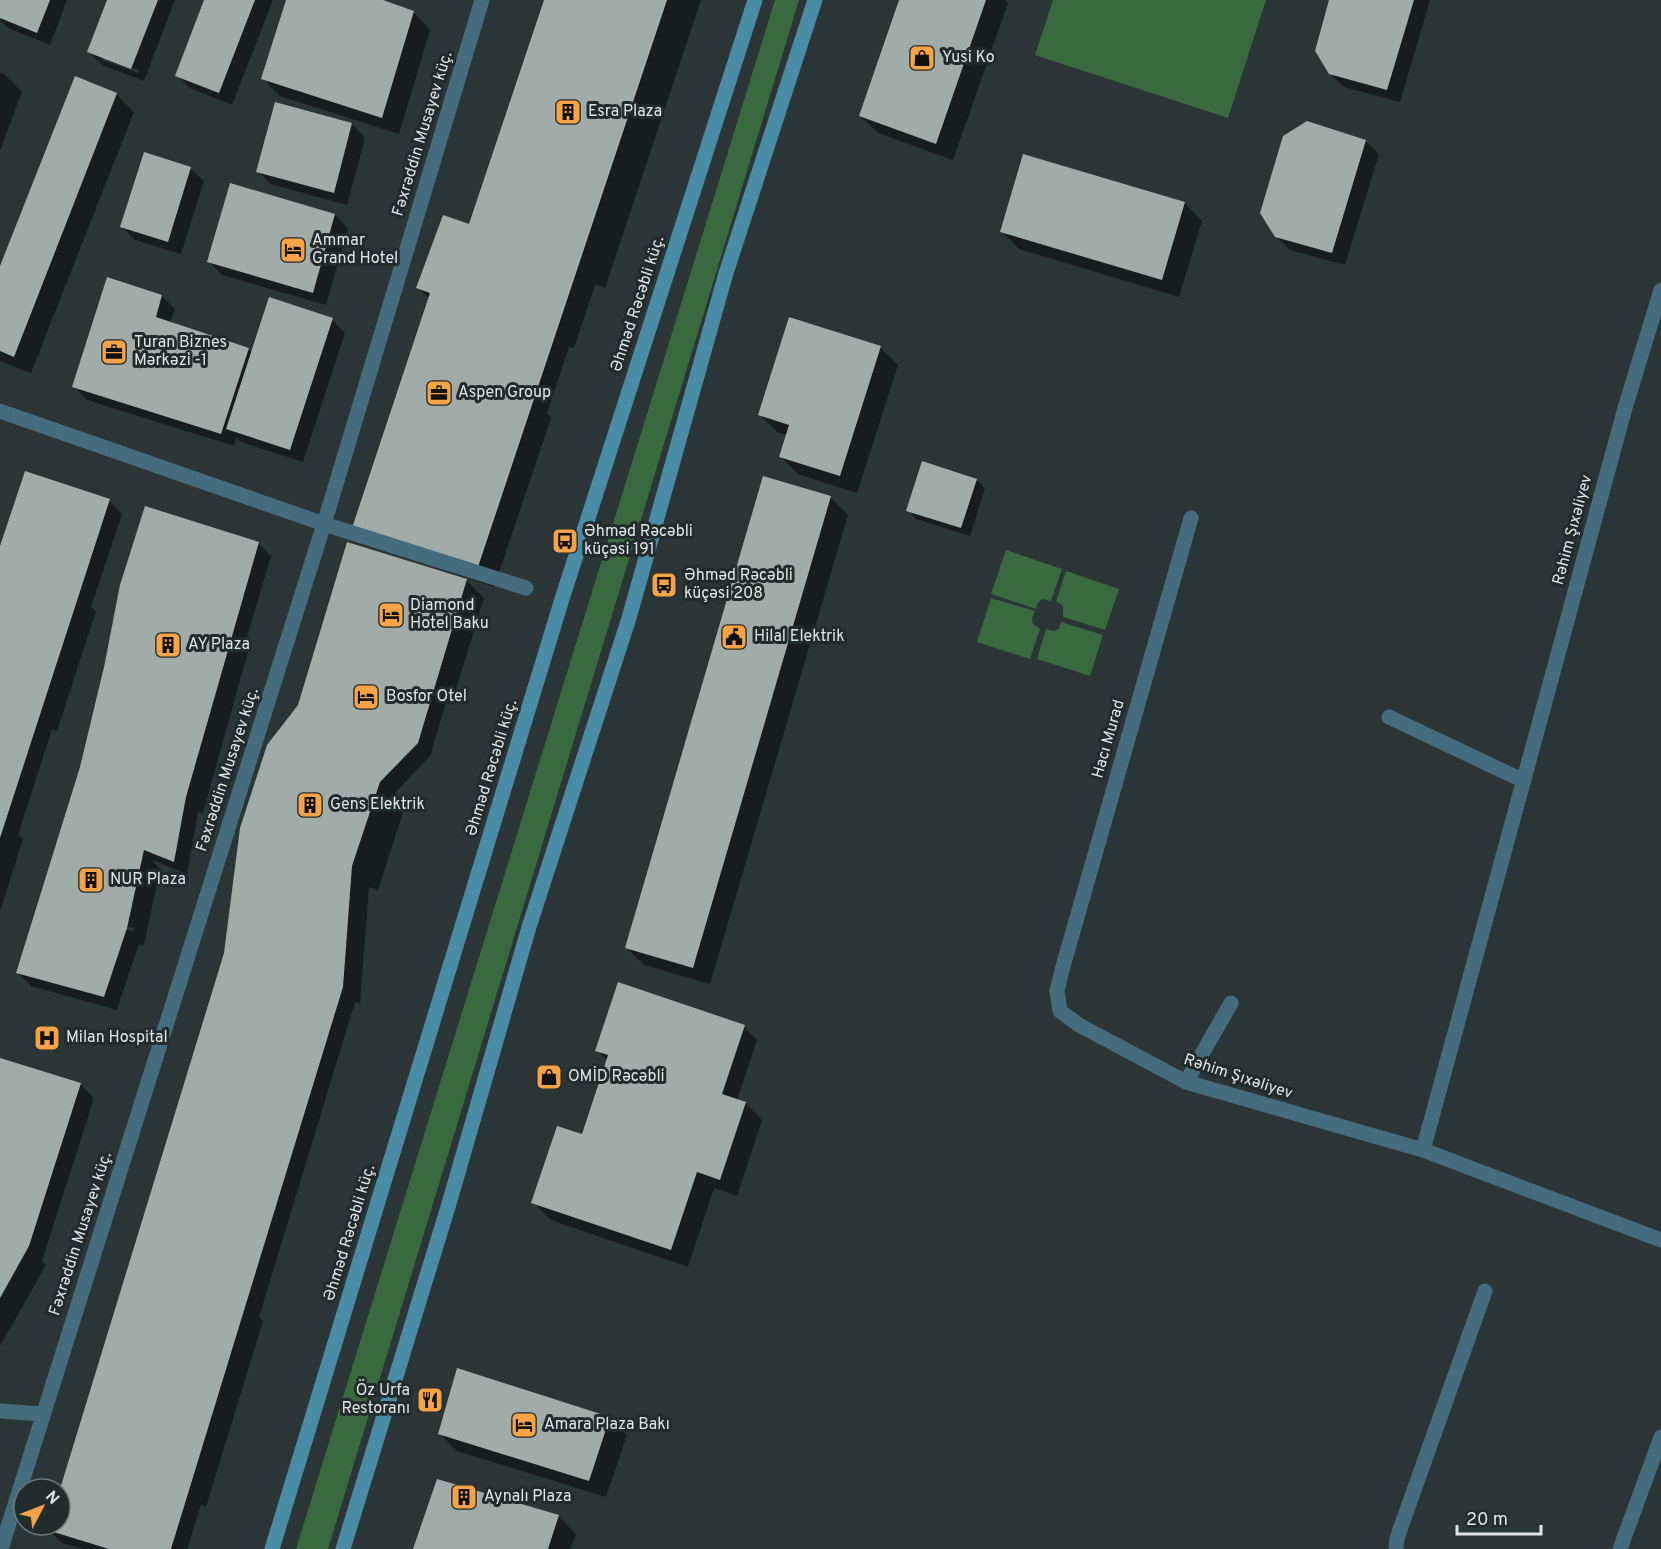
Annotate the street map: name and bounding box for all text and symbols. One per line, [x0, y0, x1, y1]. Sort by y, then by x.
shop icon: Yusi Ko [907, 43, 937, 73]
place label: Yusi Ko [942, 48, 995, 68]
street label: Fəxrəddin Musayev küç. [388, 49, 458, 219]
building icon: Esra Plaza [553, 97, 583, 127]
place label: Esra Plaza [588, 102, 662, 122]
place label: Ammar Grand Hotel [312, 231, 398, 269]
street label: Əhməd Rəcəbli küç. [607, 233, 669, 375]
hotel icon: Ammar Grand Hotel [278, 235, 308, 265]
place label: Turan Biznes Mərkəzi -1 [134, 333, 227, 371]
office icon: Turan Biznes Mərkəzi -1 [99, 337, 129, 367]
office icon: Aspen Group [424, 378, 454, 408]
place label: Aspen Group [458, 383, 551, 403]
street label: Rəhim Şıxəliyev [1549, 473, 1597, 587]
place label: Əhməd Rəcəbli küçəsi 191 [584, 522, 693, 560]
bus stop icon: Əhməd Rəcəbli küçəsi 191 [550, 526, 580, 556]
place label: Əhməd Rəcəbli küçəsi 208 [684, 566, 793, 604]
bus stop icon: Əhməd Rəcəbli küçəsi 208 [649, 570, 679, 600]
place label: Diamond Hotel Baku [410, 596, 489, 634]
hotel icon: Diamond Hotel Baku [376, 600, 406, 630]
public building icon: Hilal Elektrik [719, 622, 749, 652]
place label: Hilal Elektrik [754, 627, 845, 647]
building icon: AY Plaza [153, 630, 183, 660]
place label: AY Plaza [188, 635, 250, 655]
hotel icon: Bosfor Otel [351, 682, 381, 712]
street label: Fəxrəddin Musayev küç. [192, 686, 264, 854]
place label: Bosfor Otel [386, 687, 467, 707]
street label: Əhməd Rəcəbli küç. [462, 697, 522, 839]
street label: Hacı Murad [1088, 697, 1130, 781]
building icon: Gens Elektrik [295, 790, 325, 820]
place label: Gens Elektrik [330, 795, 425, 815]
building icon: NUR Plaza [76, 865, 106, 895]
place label: NUR Plaza [110, 870, 186, 890]
hospital icon: Milan Hospital [32, 1023, 62, 1053]
place label: Milan Hospital [66, 1028, 168, 1048]
street label: Rəhim Şıxəliyev [1181, 1050, 1295, 1104]
shop icon: OMİD Rəcəbli [534, 1062, 564, 1092]
place label: OMİD Rəcəbli [568, 1066, 665, 1087]
street label: Fəxrəddin Musayev küç. [45, 1150, 117, 1318]
street label: Əhməd Rəcəbli küç. [320, 1162, 380, 1304]
place label: Öz Urfa Restoranı [341, 1379, 410, 1419]
restaurant icon: Öz Urfa Restoranı [415, 1385, 445, 1415]
hotel icon: Amara Plaza Bakı [509, 1410, 539, 1440]
place label: Amara Plaza Bakı [544, 1415, 670, 1435]
north arrow [12, 1477, 72, 1537]
building icon: Aynalı Plaza [449, 1482, 479, 1512]
text: N [40, 1487, 63, 1509]
place label: Aynalı Plaza [484, 1487, 571, 1507]
scale bar [1457, 1498, 1541, 1536]
text: 20 m [1466, 1509, 1508, 1532]

